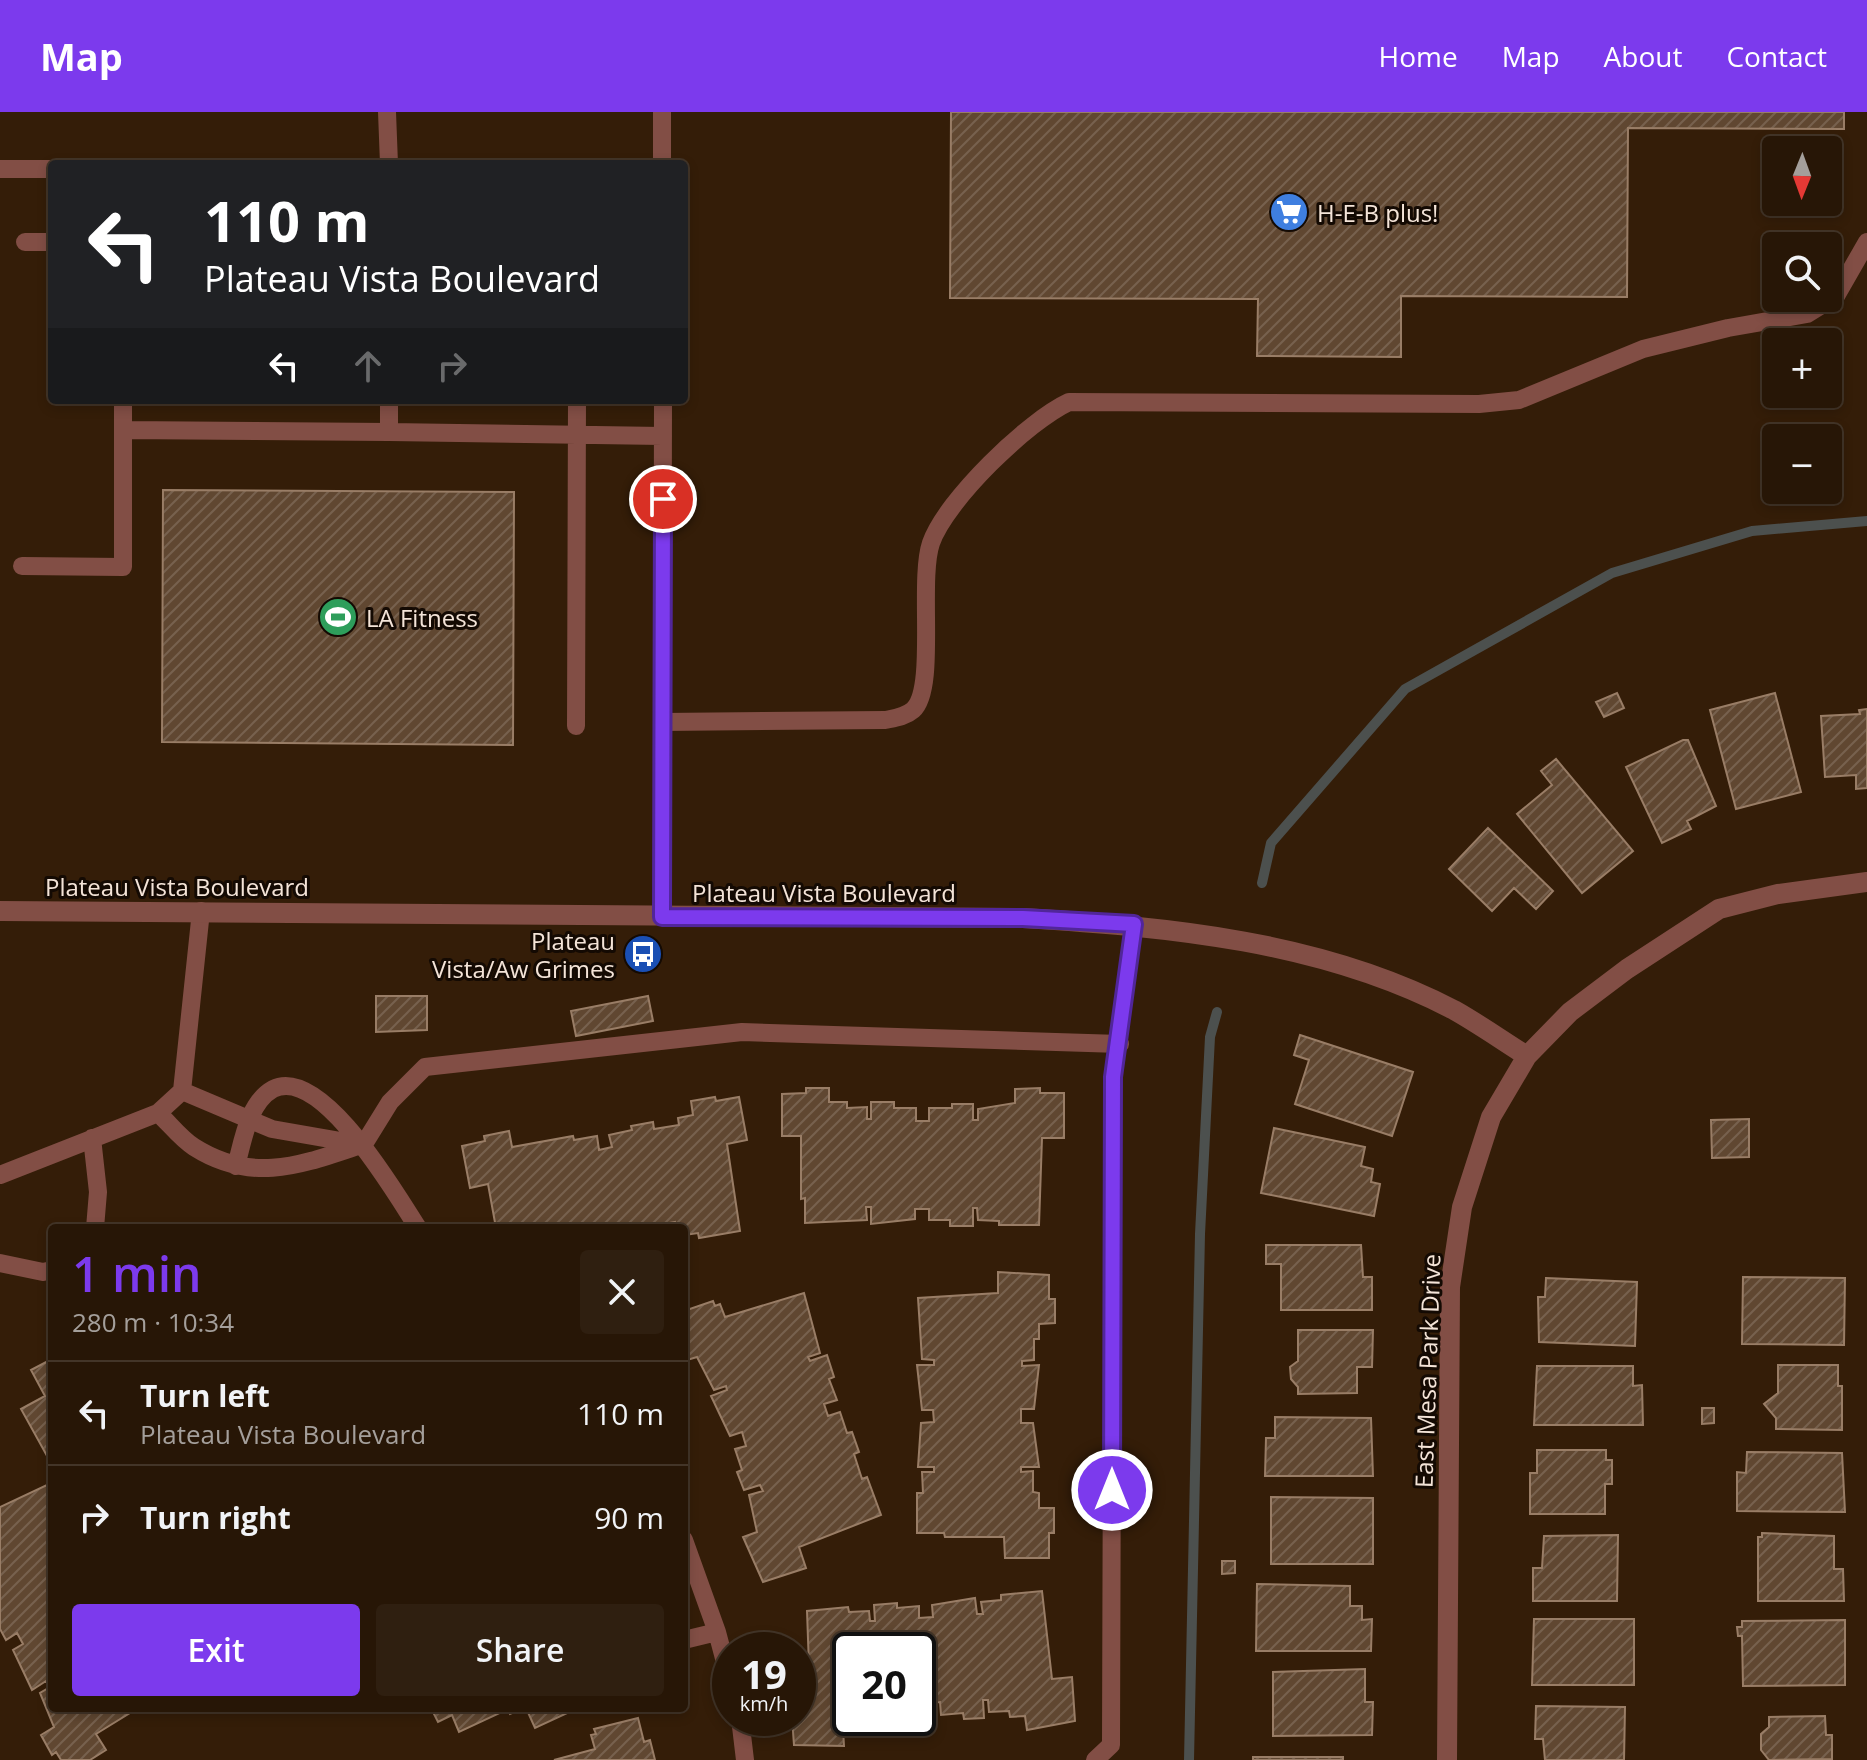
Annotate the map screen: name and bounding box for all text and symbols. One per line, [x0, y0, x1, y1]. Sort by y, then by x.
text: Map [40, 30, 123, 82]
text: Home [1379, 37, 1458, 75]
text: Map [1502, 37, 1560, 75]
text: About [1604, 37, 1682, 75]
text: Contact [1726, 37, 1827, 75]
north arrow [1762, 136, 1842, 216]
map controls [1762, 136, 1842, 504]
text: 110 m [204, 182, 370, 258]
supermarket icon: H-E-B plus! [1268, 191, 1310, 233]
icon: left [72, 192, 176, 296]
place label: H-E-B plus! [1317, 196, 1438, 229]
button: search [1762, 232, 1842, 312]
text: Plateau Vista Boulevard [204, 254, 600, 303]
button: + [1762, 328, 1842, 408]
icon: left [262, 344, 306, 388]
icon: ahead [346, 344, 390, 388]
icon: right [430, 344, 474, 388]
button: − [1762, 424, 1842, 504]
pin [629, 465, 697, 533]
icon: arrive [641, 477, 685, 521]
sports icon: LA Fitness [317, 596, 359, 638]
place label: LA Fitness [366, 601, 478, 634]
street label: Plateau Vista Boulevard [45, 870, 309, 903]
street label: Plateau Vista Boulevard [692, 876, 956, 909]
place label: Plateau Vista/Aw Grimes [432, 924, 615, 985]
bus stop icon: Plateau Vista/Aw Grimes [622, 933, 664, 975]
text: 1 min [72, 1241, 202, 1306]
button: close [580, 1250, 664, 1334]
street label: East Mesa Park Drive [1406, 1253, 1448, 1489]
text: 280 m · 10:34 [72, 1304, 234, 1340]
text: Turn left [140, 1375, 270, 1416]
icon: left [72, 1391, 116, 1435]
text: 110 m [577, 1393, 664, 1434]
text: Plateau Vista Boulevard [140, 1416, 426, 1452]
position arrow [1070, 1448, 1154, 1532]
icon: right [72, 1495, 116, 1539]
text: Turn right [140, 1497, 291, 1538]
text: 90 m [594, 1497, 664, 1538]
button: Exit [72, 1604, 360, 1696]
button: Share [376, 1604, 664, 1696]
speed limit sign: 20 [832, 1632, 936, 1736]
text: 19 [741, 1646, 787, 1701]
text: km/h [740, 1690, 788, 1717]

